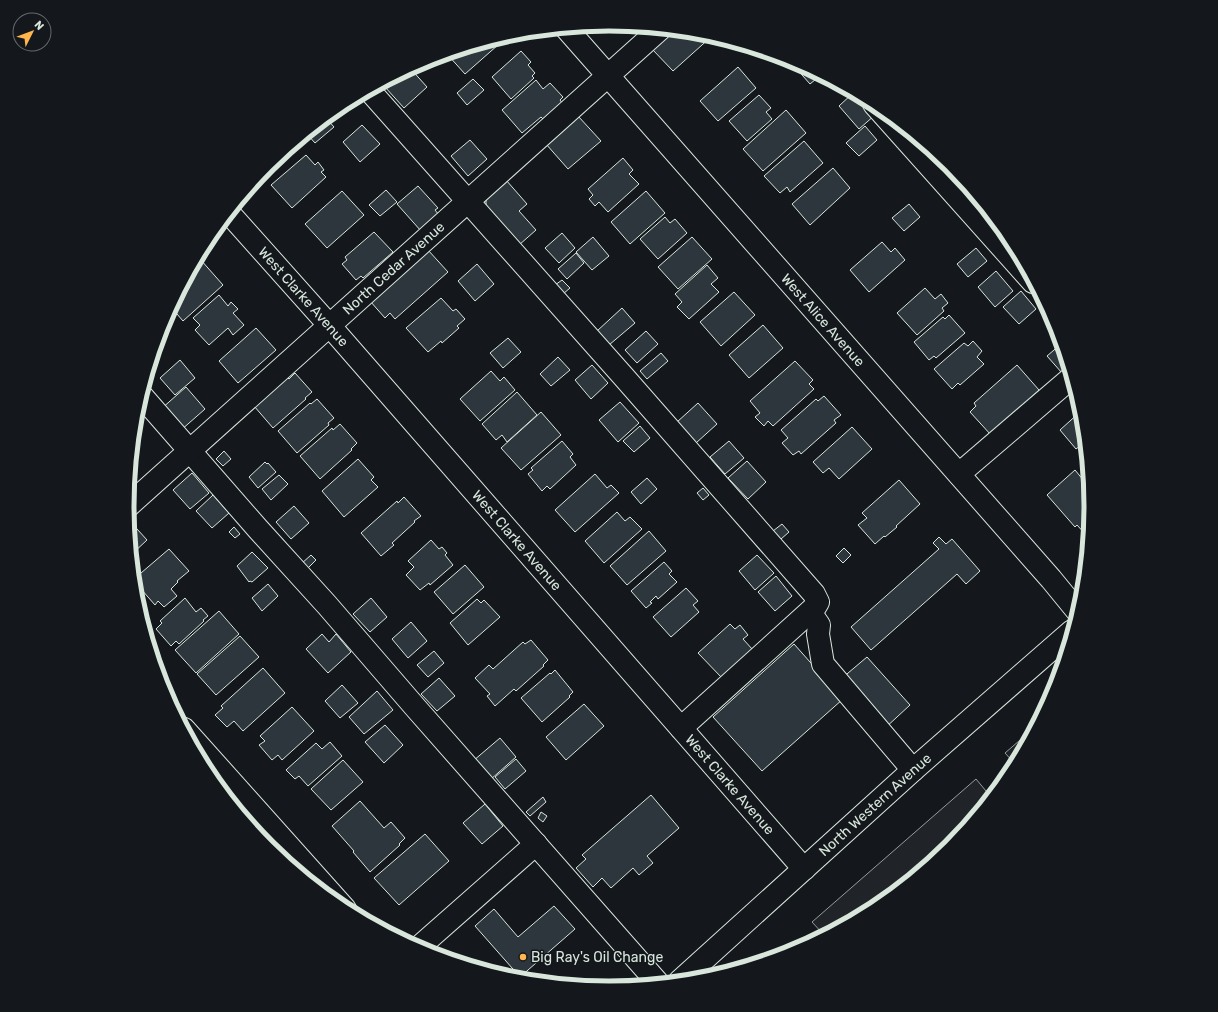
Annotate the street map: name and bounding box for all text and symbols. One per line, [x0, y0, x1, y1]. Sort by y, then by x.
north arrow [12, 12, 52, 52]
text: N [32, 18, 47, 33]
street label: North Cedar Avenue [339, 218, 448, 318]
street label: West Clarke Avenue [255, 243, 352, 350]
street label: West Alice Avenue [778, 270, 869, 370]
street label: West Clarke Avenue [469, 487, 565, 594]
street label: West Clarke Avenue [682, 731, 779, 838]
street label: North Western Avenue [815, 749, 935, 860]
place label: Big Ray's Oil Change [531, 949, 663, 966]
marker: Big Ray's Oil Change [518, 952, 528, 962]

